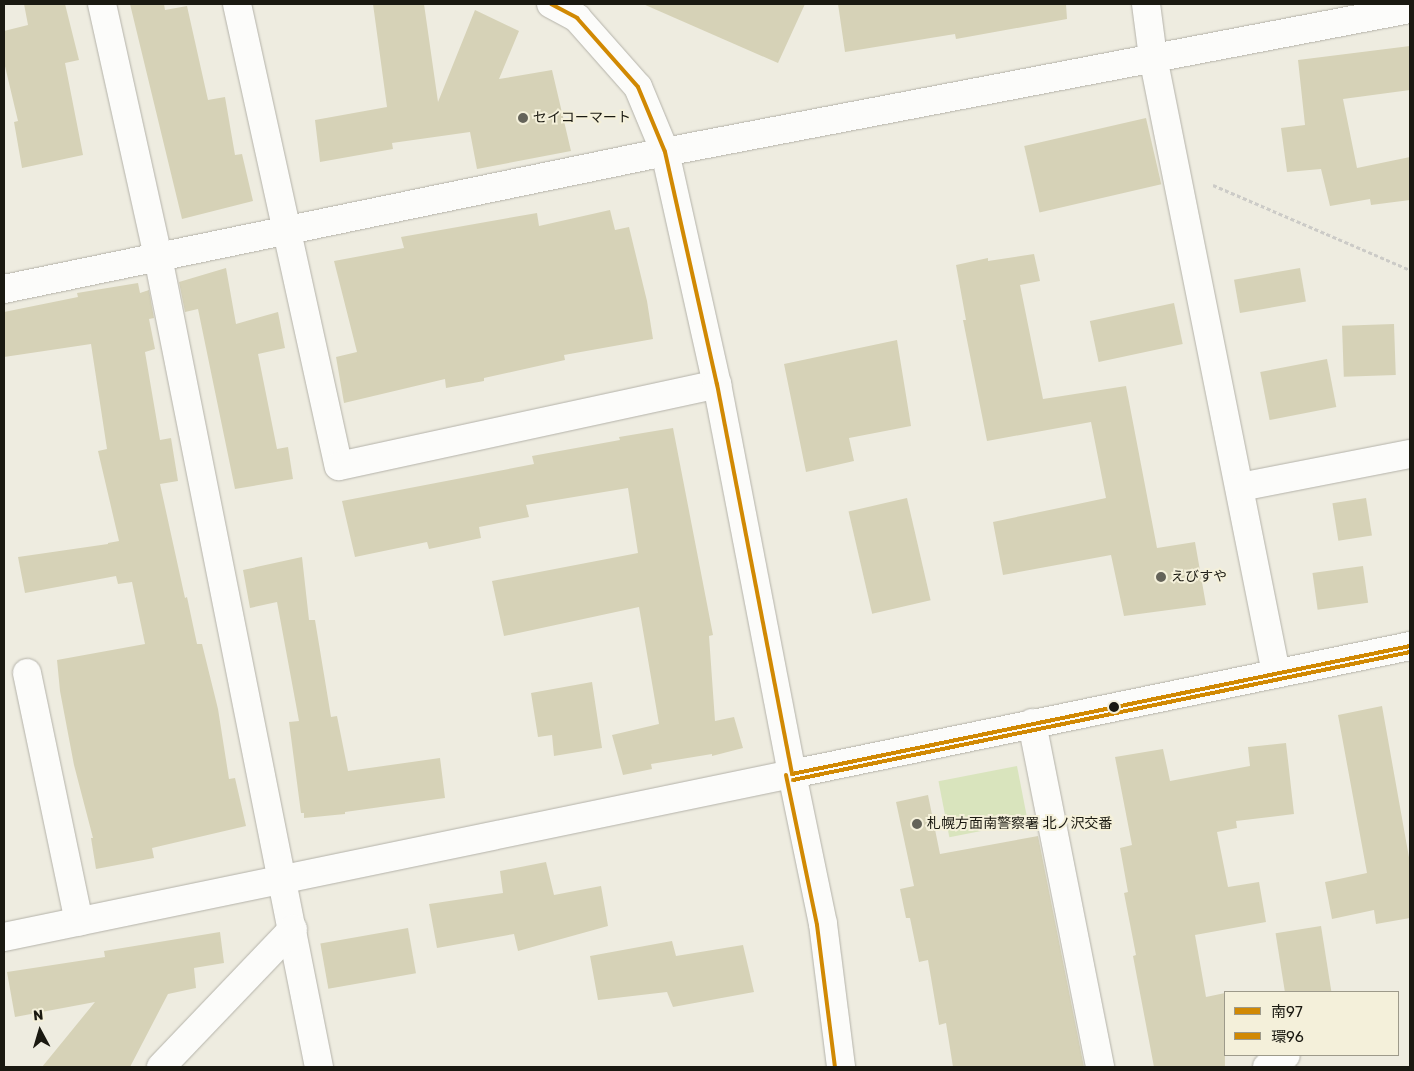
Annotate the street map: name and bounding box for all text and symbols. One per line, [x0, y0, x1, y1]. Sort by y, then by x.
place label: セイコーマート [533, 110, 631, 126]
marker: セイコーマート [517, 112, 529, 124]
place label: えびすや [1171, 569, 1227, 585]
marker: えびすや [1155, 571, 1167, 583]
unlabelled marker [1109, 702, 1119, 712]
place label: 札幌方面南警察署 北ノ沢交番 [927, 816, 1112, 832]
marker: 札幌方面南警察署 北ノ沢交番 [911, 818, 923, 830]
legend [1224, 991, 1399, 1056]
text: 南97 [1271, 1003, 1303, 1021]
north arrow [15, 1006, 65, 1056]
text: N [32, 1007, 44, 1025]
text: 環96 [1271, 1028, 1304, 1046]

